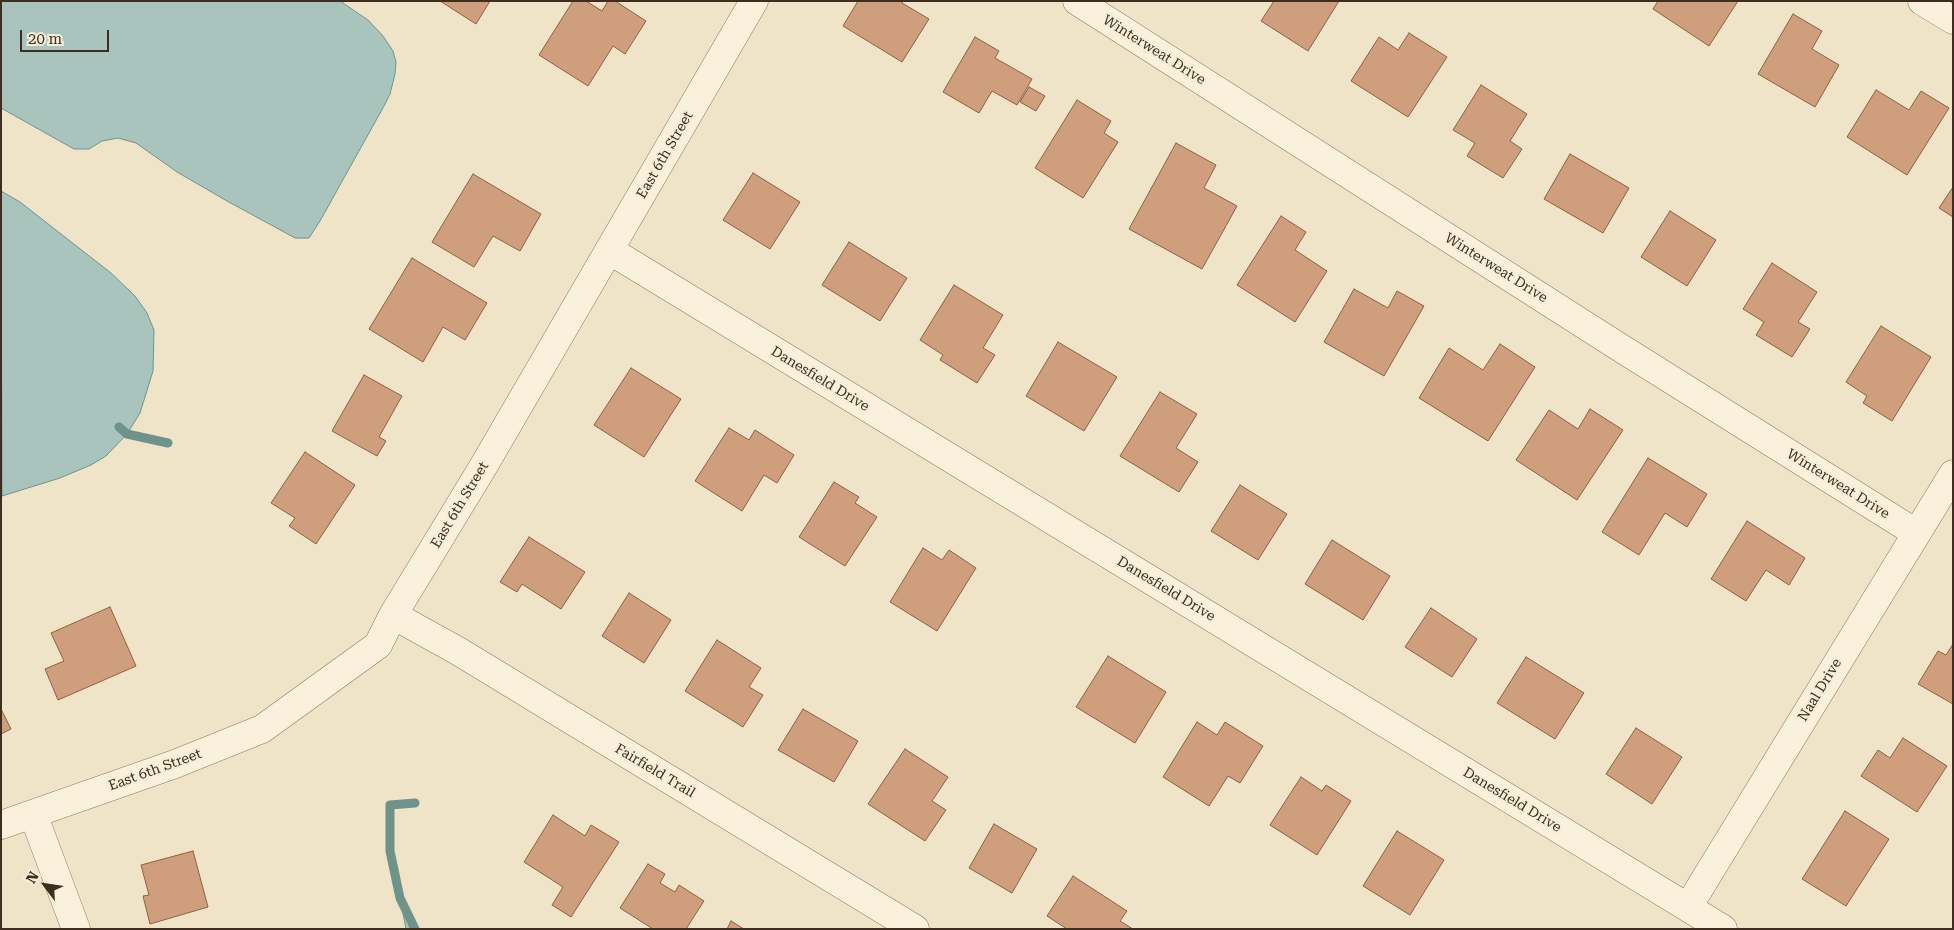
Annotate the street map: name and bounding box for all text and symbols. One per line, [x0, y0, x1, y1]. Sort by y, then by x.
street label: Winterweat Drive [1099, 12, 1209, 88]
scale bar [22, 20, 111, 52]
text: 20 m [28, 30, 62, 48]
street label: East 6th Street [633, 108, 697, 202]
street label: Winterweat Drive [1441, 230, 1551, 306]
street label: Danesfield Drive [768, 343, 872, 415]
street label: Winterweat Drive [1783, 446, 1893, 522]
street label: East 6th Street [428, 459, 492, 551]
street label: Danesfield Drive [1114, 553, 1218, 625]
street label: Naal Drive [1795, 655, 1845, 725]
street label: Fairfield Trail [612, 740, 698, 802]
street label: East 6th Street [106, 745, 204, 795]
street label: Danesfield Drive [1460, 764, 1564, 836]
north arrow [20, 860, 70, 910]
text: N [23, 869, 42, 886]

